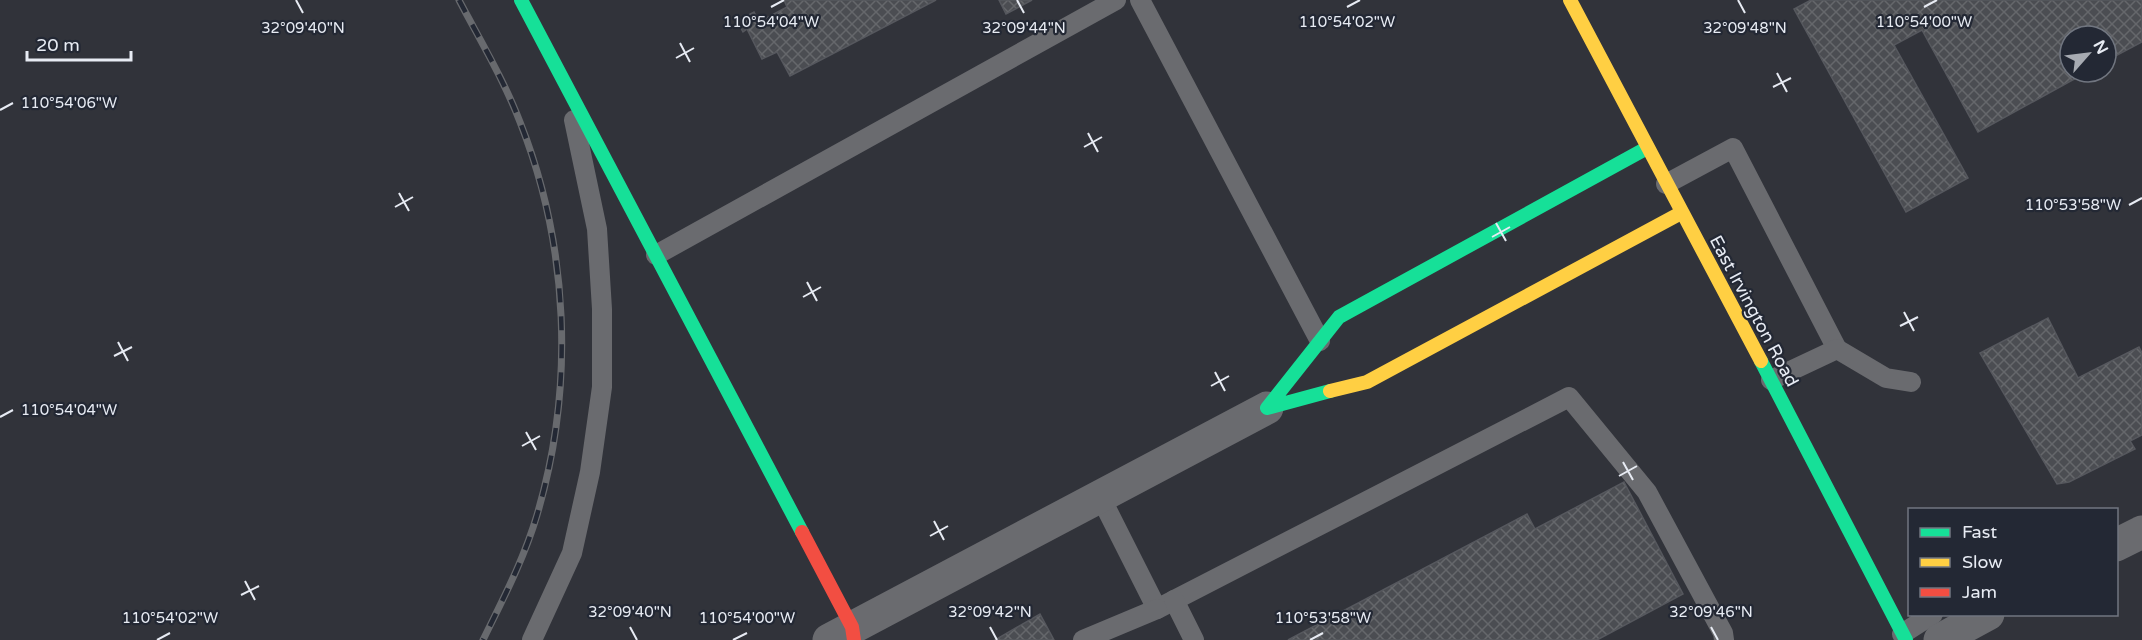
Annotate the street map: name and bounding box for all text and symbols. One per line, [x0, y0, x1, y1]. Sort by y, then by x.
text: 110°54'04"W [723, 13, 819, 31]
text: 110°54'02"W [1299, 13, 1395, 31]
text: 110°54'00"W [1876, 13, 1972, 31]
text: 32°09'40"N [261, 19, 345, 37]
text: 32°09'44"N [982, 19, 1066, 37]
text: 32°09'48"N [1703, 19, 1787, 37]
scale bar [27, 24, 130, 62]
north arrow [2058, 24, 2118, 84]
text: 20 m [36, 34, 80, 56]
text: N [2089, 37, 2112, 58]
text: 110°54'06"W [21, 94, 117, 112]
text: 110°53'58"W [2025, 196, 2121, 214]
street label: East Irvington Road [1705, 232, 1803, 390]
text: 110°54'04"W [21, 401, 117, 419]
legend [1908, 508, 2118, 616]
text: Fast [1962, 521, 1997, 543]
text: Slow [1962, 551, 2003, 573]
text: Jam [1962, 581, 1997, 603]
text: 32°09'40"N [588, 603, 672, 621]
text: 32°09'42"N [948, 603, 1032, 621]
text: 32°09'46"N [1669, 603, 1753, 621]
text: 110°54'02"W [122, 609, 218, 627]
text: 110°54'00"W [699, 609, 795, 627]
text: 110°53'58"W [1275, 609, 1371, 627]

